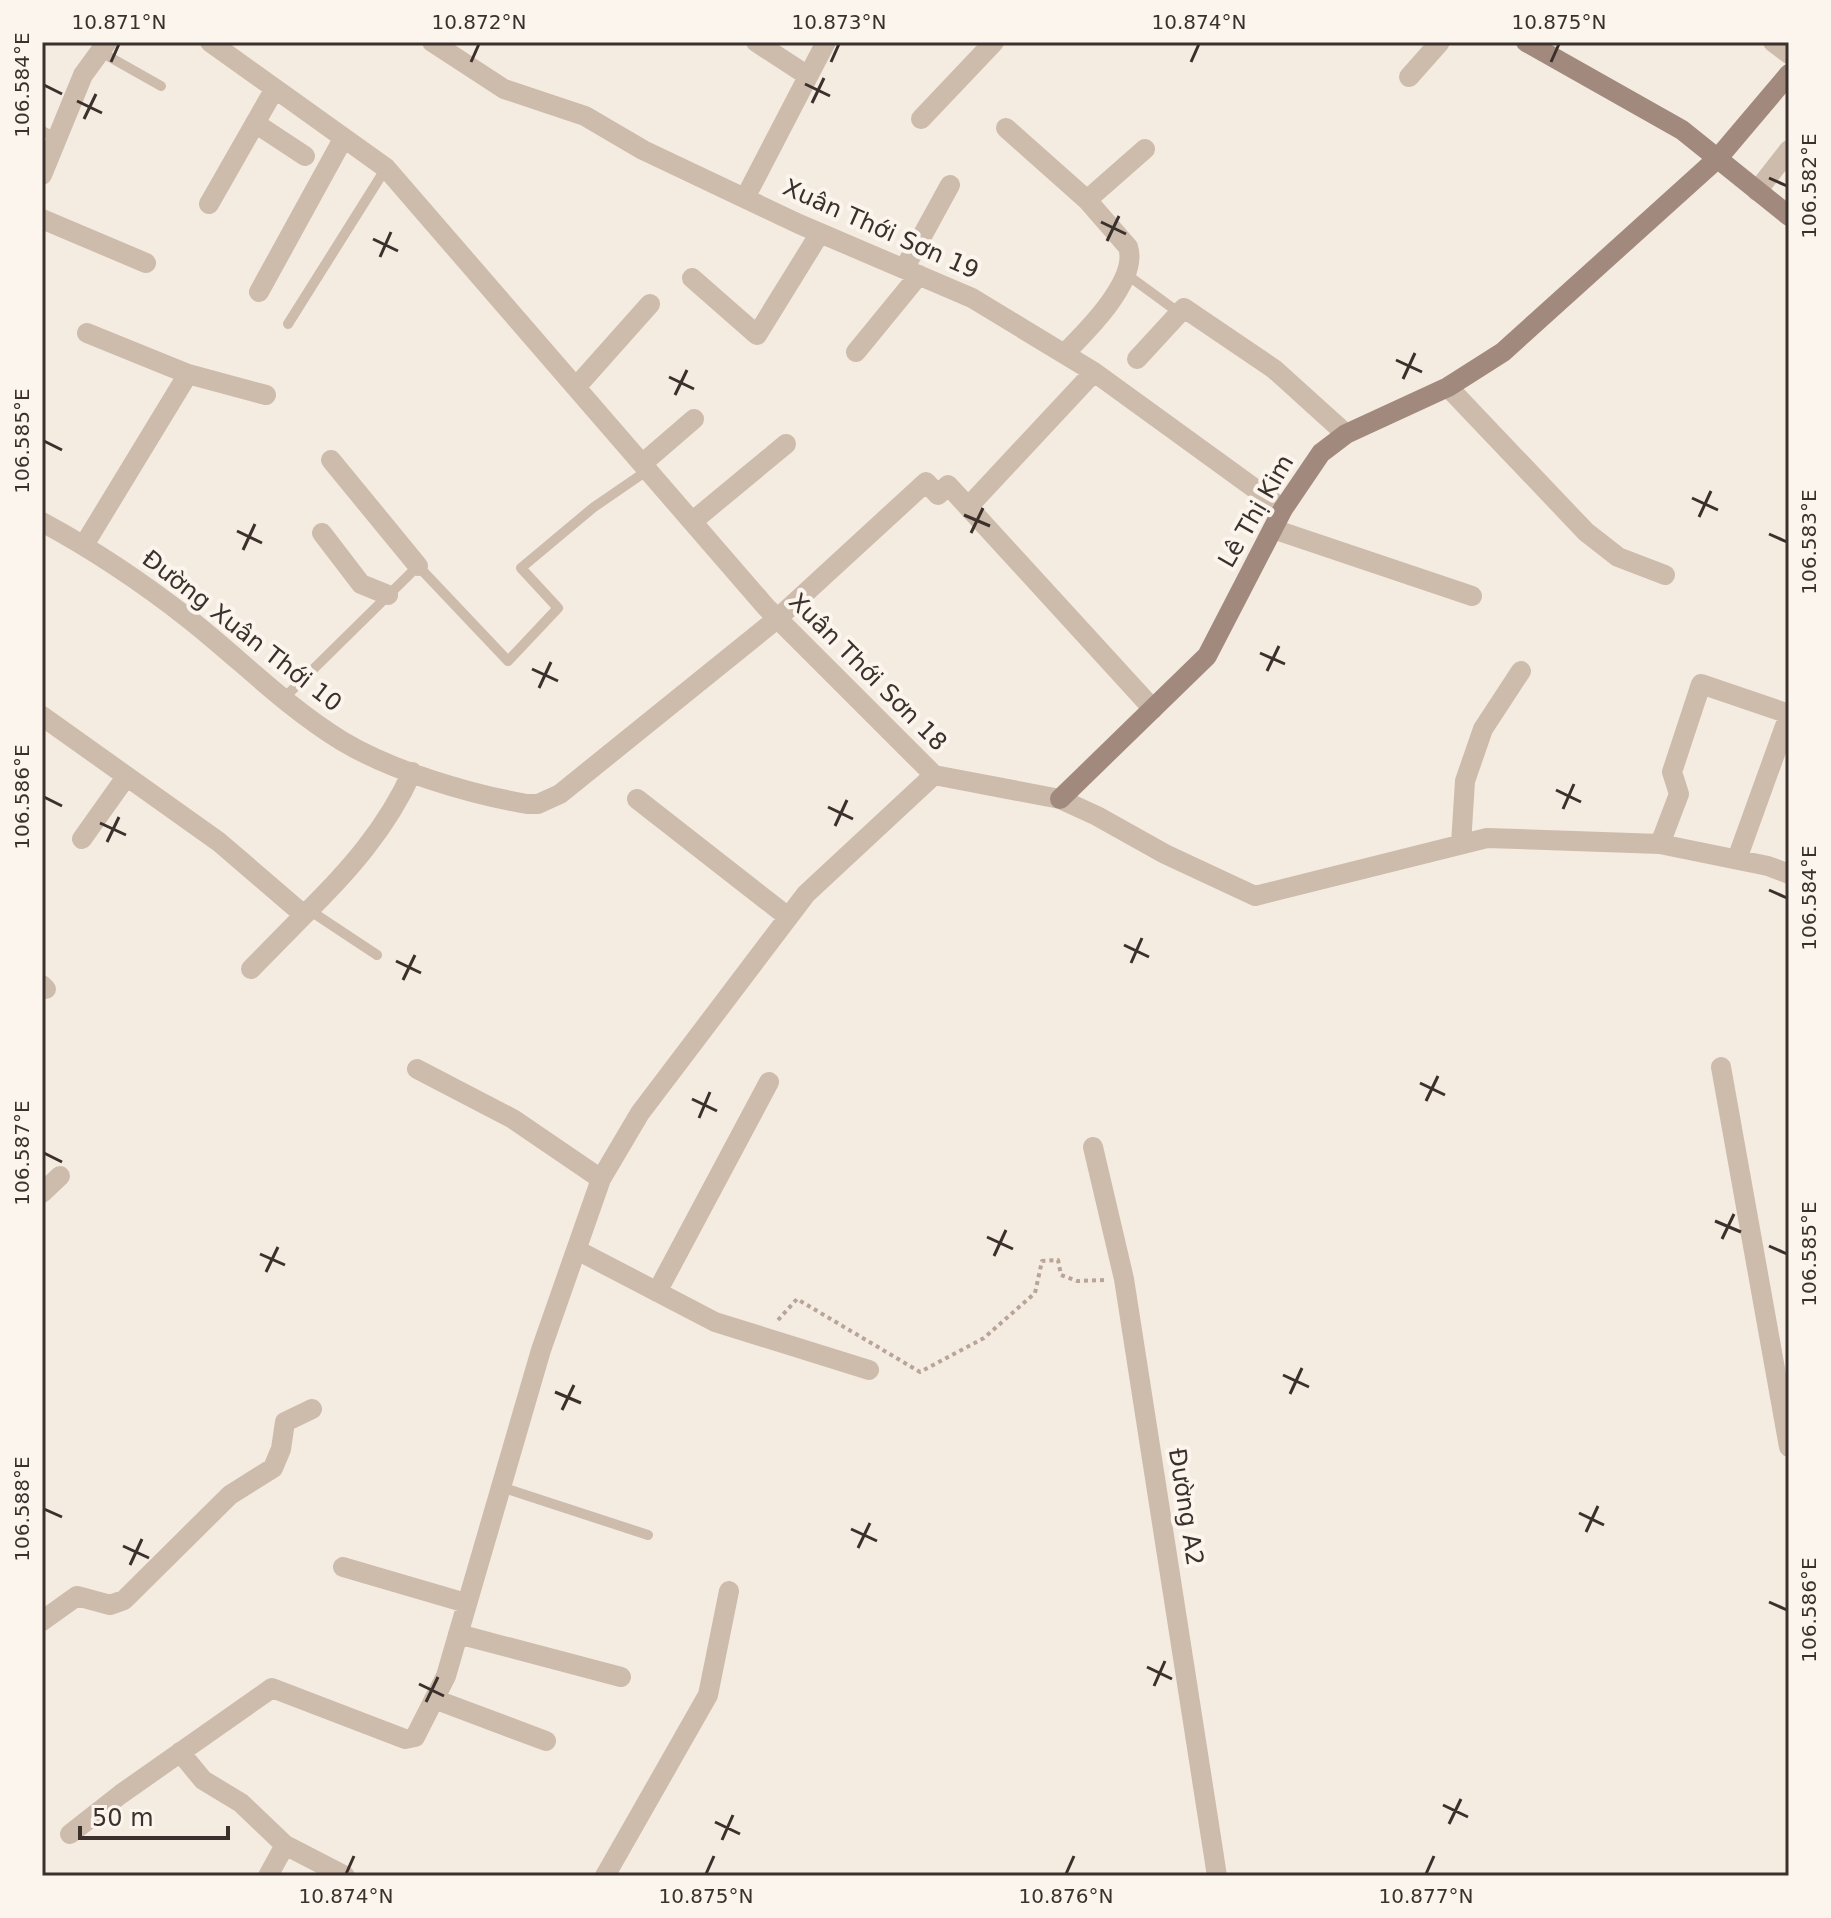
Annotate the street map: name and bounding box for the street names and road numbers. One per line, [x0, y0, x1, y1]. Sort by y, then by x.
street label: Xuân Thới Sơn 19 [779, 173, 983, 285]
street label: Lê Thị Kim [1213, 450, 1299, 572]
street label: Đường Xuân Thới 10 [137, 545, 347, 717]
street label: Xuân Thới Sơn 18 [783, 587, 953, 757]
street label: Đường A2 [1163, 1446, 1209, 1568]

